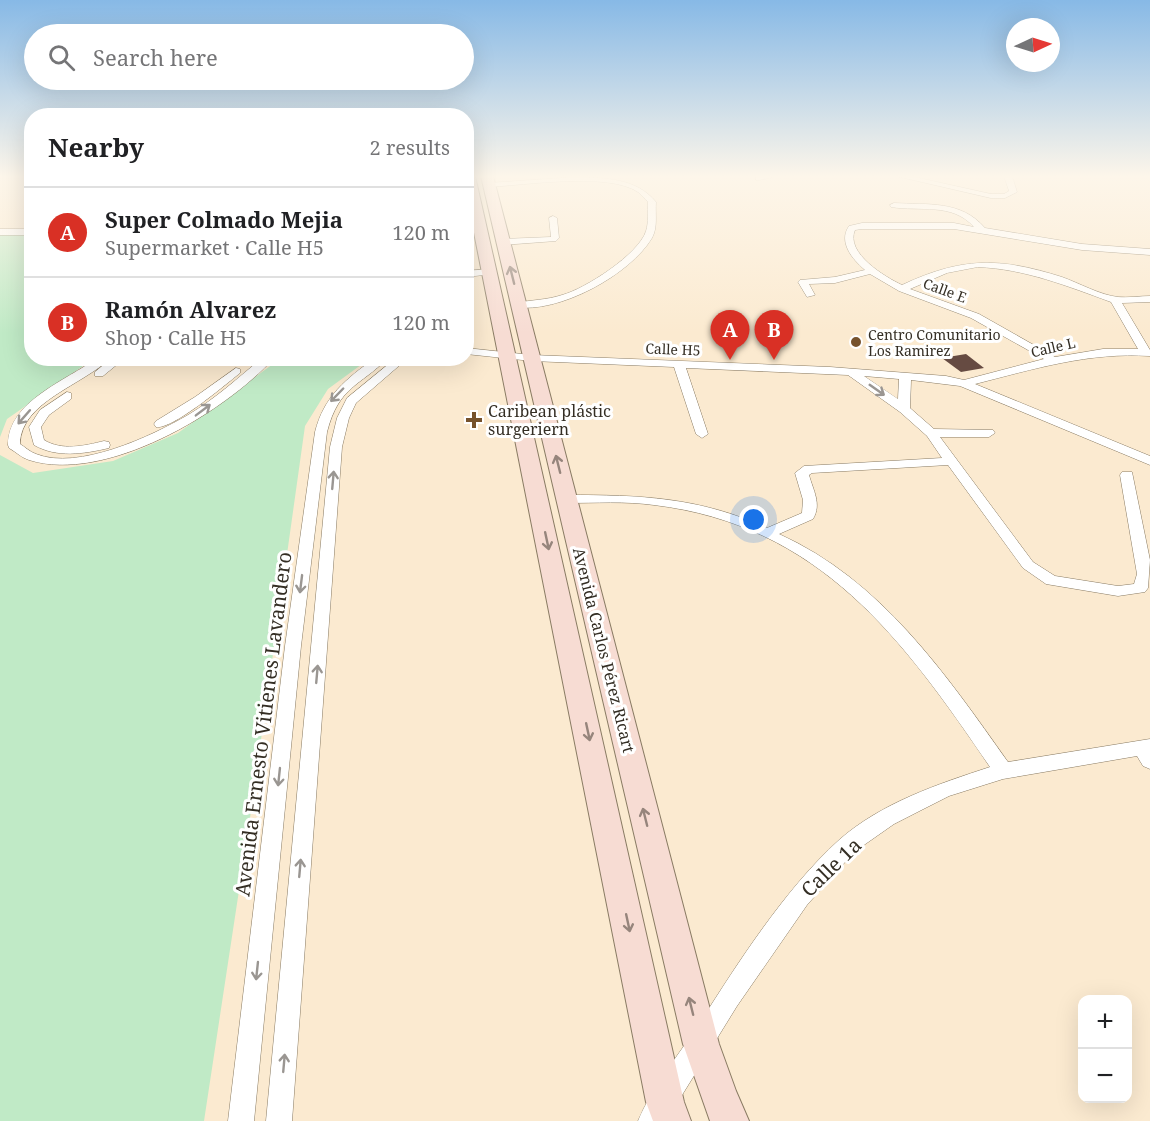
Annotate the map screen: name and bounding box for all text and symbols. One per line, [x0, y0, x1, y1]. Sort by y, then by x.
north arrow [1006, 18, 1060, 72]
search box [24, 24, 474, 90]
icon: search [45, 41, 78, 74]
text: Search here [93, 42, 218, 72]
text: Nearby [48, 129, 144, 165]
text: 2 results [370, 134, 450, 161]
text: Super Colmado Mejia [105, 204, 343, 234]
text: A [60, 219, 75, 246]
text: 120 m [392, 219, 450, 246]
text: Supermarket · Calle H5 [105, 234, 324, 261]
one-way arrow [505, 266, 517, 285]
street label: Calle E [921, 273, 970, 307]
text: Ramón Alvarez [105, 294, 276, 324]
text: B [61, 309, 74, 336]
text: 120 m [392, 309, 450, 336]
pin: A [710, 310, 750, 360]
pin: B [754, 310, 794, 360]
text: Shop · Calle H5 [105, 324, 247, 351]
place label: Centro Comunitario Los Ramirez [868, 325, 1001, 360]
street label: Calle L [1029, 333, 1077, 361]
marker: Centro Comunitario Los Ramirez [849, 335, 863, 349]
street label: Calle H5 [645, 339, 701, 359]
one-way arrow [869, 384, 885, 396]
one-way arrow [330, 387, 345, 402]
place label: Caribean plástic surgeriern [488, 400, 611, 440]
one-way arrow [195, 403, 211, 416]
one-way arrow [17, 410, 31, 425]
marker: Caribean plástic surgeriern [465, 411, 483, 429]
one-way arrow [552, 455, 564, 474]
one-way arrow [328, 470, 339, 490]
your location [739, 505, 768, 534]
one-way arrow [542, 531, 553, 551]
street label: Avenida Carlos Pérez Ricart [568, 545, 640, 755]
street label: Avenida Ernesto Vitienes Lavandero [228, 550, 298, 898]
one-way arrow [295, 573, 306, 593]
one-way arrow [311, 665, 322, 685]
one-way arrow [583, 722, 594, 741]
one-way arrow [273, 767, 284, 787]
one-way arrow [638, 807, 650, 826]
street label: Calle 1a [795, 831, 867, 903]
one-way arrow [295, 859, 306, 879]
one-way arrow [622, 913, 634, 932]
one-way arrow [251, 961, 262, 981]
map controls [1078, 995, 1132, 1103]
button: + [1078, 995, 1132, 1049]
one-way arrow [685, 997, 697, 1016]
button: − [1078, 1049, 1132, 1103]
one-way arrow [279, 1053, 290, 1073]

